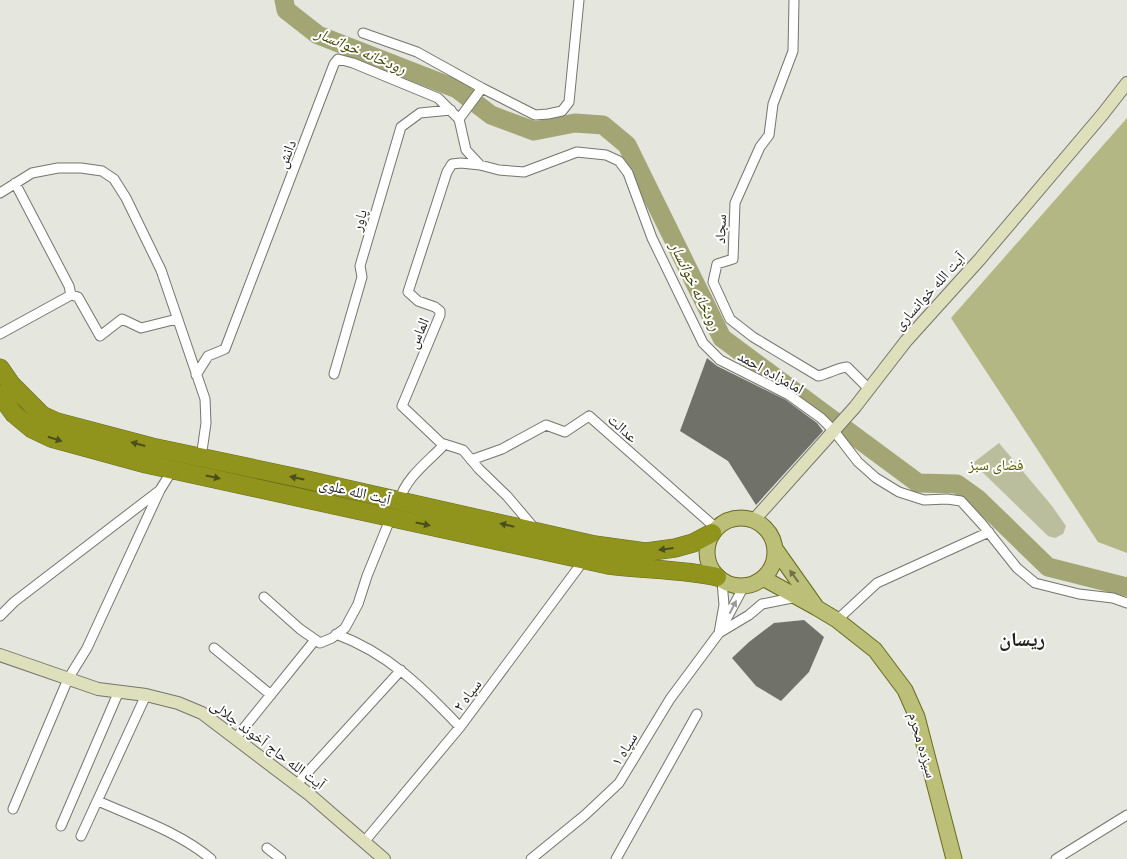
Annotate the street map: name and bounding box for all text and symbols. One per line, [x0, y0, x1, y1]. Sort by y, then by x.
water label: رودخانه خوانسار [312, 22, 409, 78]
street label: دانش [272, 137, 301, 171]
street label: پاور [347, 207, 371, 234]
street label: سجاد [710, 214, 730, 244]
water label: رودخانه خوانسار [665, 237, 726, 334]
street label: آیت الله خوانساری [889, 247, 970, 335]
street label: الماس [403, 315, 434, 352]
street label: امامزاده احمد [734, 346, 808, 398]
street label: عدالت [604, 410, 642, 447]
one-way arrow [48, 435, 63, 443]
one-way arrow [131, 439, 146, 447]
park label: فضای سبز [968, 455, 1023, 475]
one-way arrow [205, 474, 221, 482]
one-way arrow [289, 474, 305, 482]
street label: آیت الله علوی [317, 474, 394, 510]
one-way arrow [415, 520, 430, 528]
one-way arrow [499, 521, 514, 529]
one-way arrow [658, 545, 674, 553]
one-way arrow [789, 570, 799, 583]
one-way arrow [729, 599, 737, 614]
district label: ریسان [999, 625, 1045, 652]
street label: سپاه ۲ [449, 675, 485, 715]
street label: آیت الله حاج آخوند جلالی [206, 695, 330, 795]
street label: سیزده محرم [904, 710, 941, 780]
street label: سپاه ۱ [607, 729, 642, 769]

